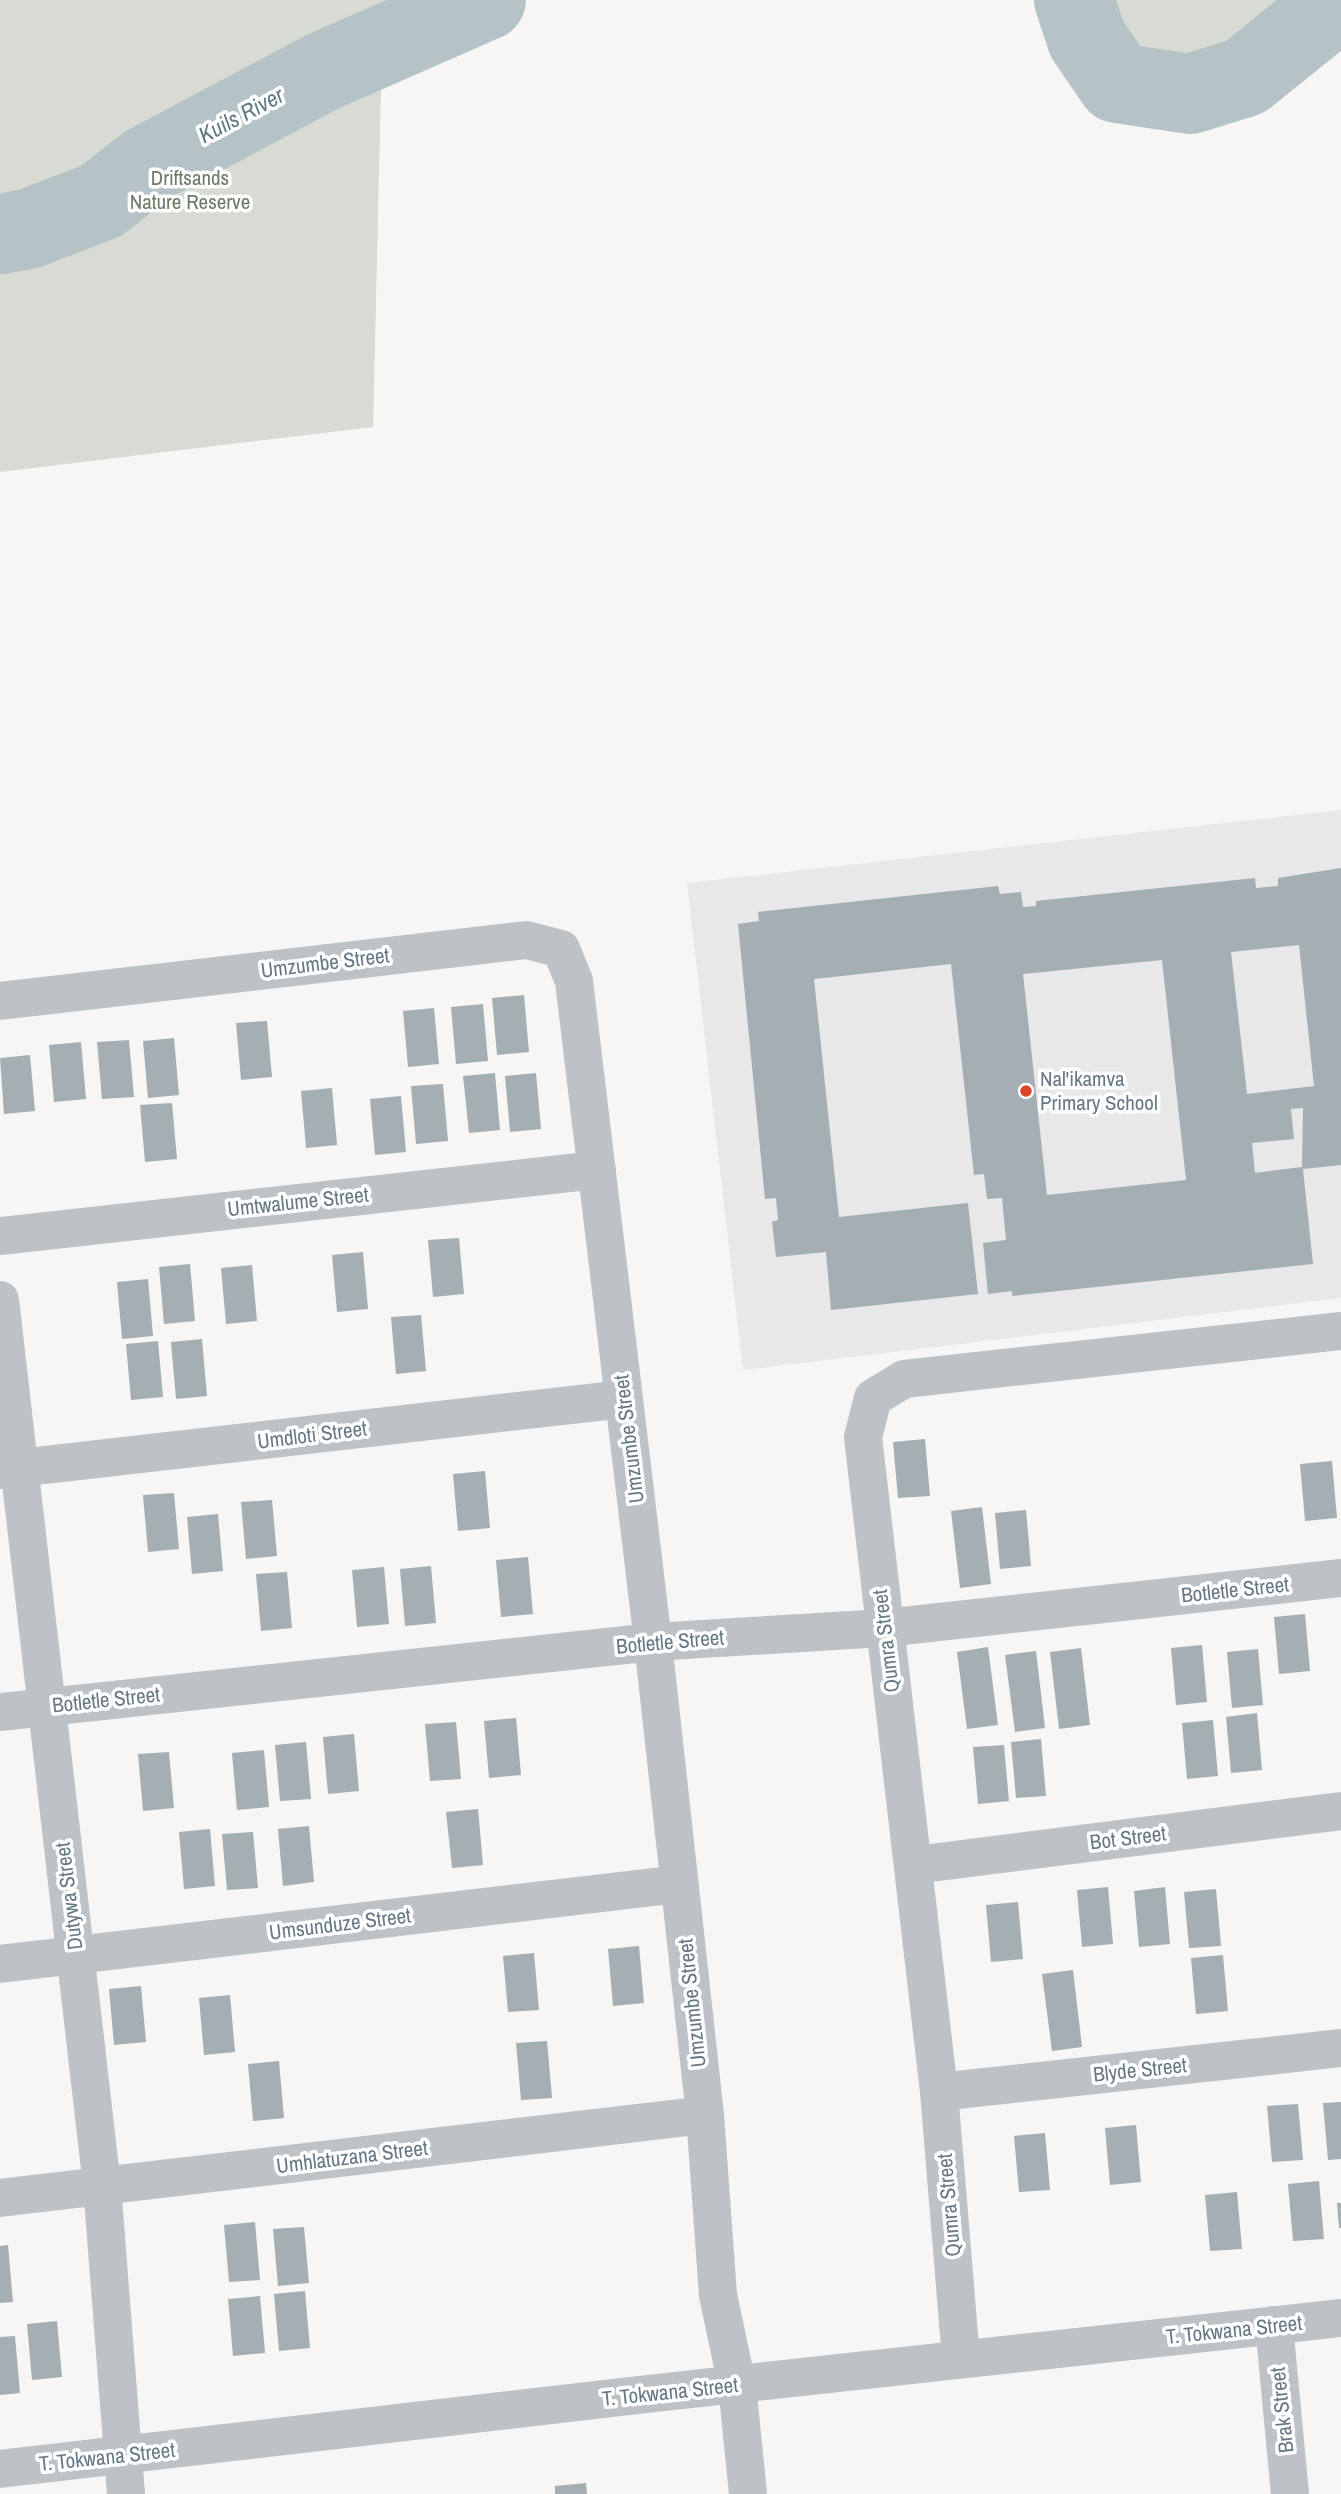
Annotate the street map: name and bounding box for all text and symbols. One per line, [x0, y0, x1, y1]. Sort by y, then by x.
water label: Kuils River [193, 79, 289, 150]
park label: Driftsands Nature Reserve [130, 163, 250, 216]
street label: Umzumbe Street [259, 940, 391, 985]
place label: Nal'ikamva Primary School [1040, 1064, 1158, 1117]
marker: Nal'ikamva Primary School [1018, 1083, 1034, 1099]
street label: Umtwalume Street [226, 1180, 370, 1223]
street label: Umzumbe Street [606, 1373, 651, 1505]
street label: Umdloti Street [256, 1413, 369, 1456]
street label: Botletle Street [1180, 1569, 1290, 1610]
street label: Qumra Street [865, 1588, 906, 1694]
street label: Botletle Street [615, 1622, 725, 1661]
street label: Botletle Street [51, 1679, 161, 1720]
street label: Bot Street [1088, 1818, 1168, 1857]
street label: Dutywa Street [47, 1840, 89, 1952]
street label: Umsunduze Street [267, 1900, 413, 1947]
street label: Umzumbe Street [670, 1937, 713, 2069]
street label: Blyde Street [1092, 2050, 1188, 2089]
street label: Umhlatuzana Street [275, 2133, 429, 2180]
street label: Qumra Street [930, 2152, 967, 2258]
street label: T. Tokwana Street [1165, 2308, 1304, 2351]
street label: Brak Street [1263, 2365, 1300, 2454]
street label: T. Tokwana Street [601, 2370, 740, 2413]
street label: T. Tokwana Street [38, 2435, 177, 2478]

